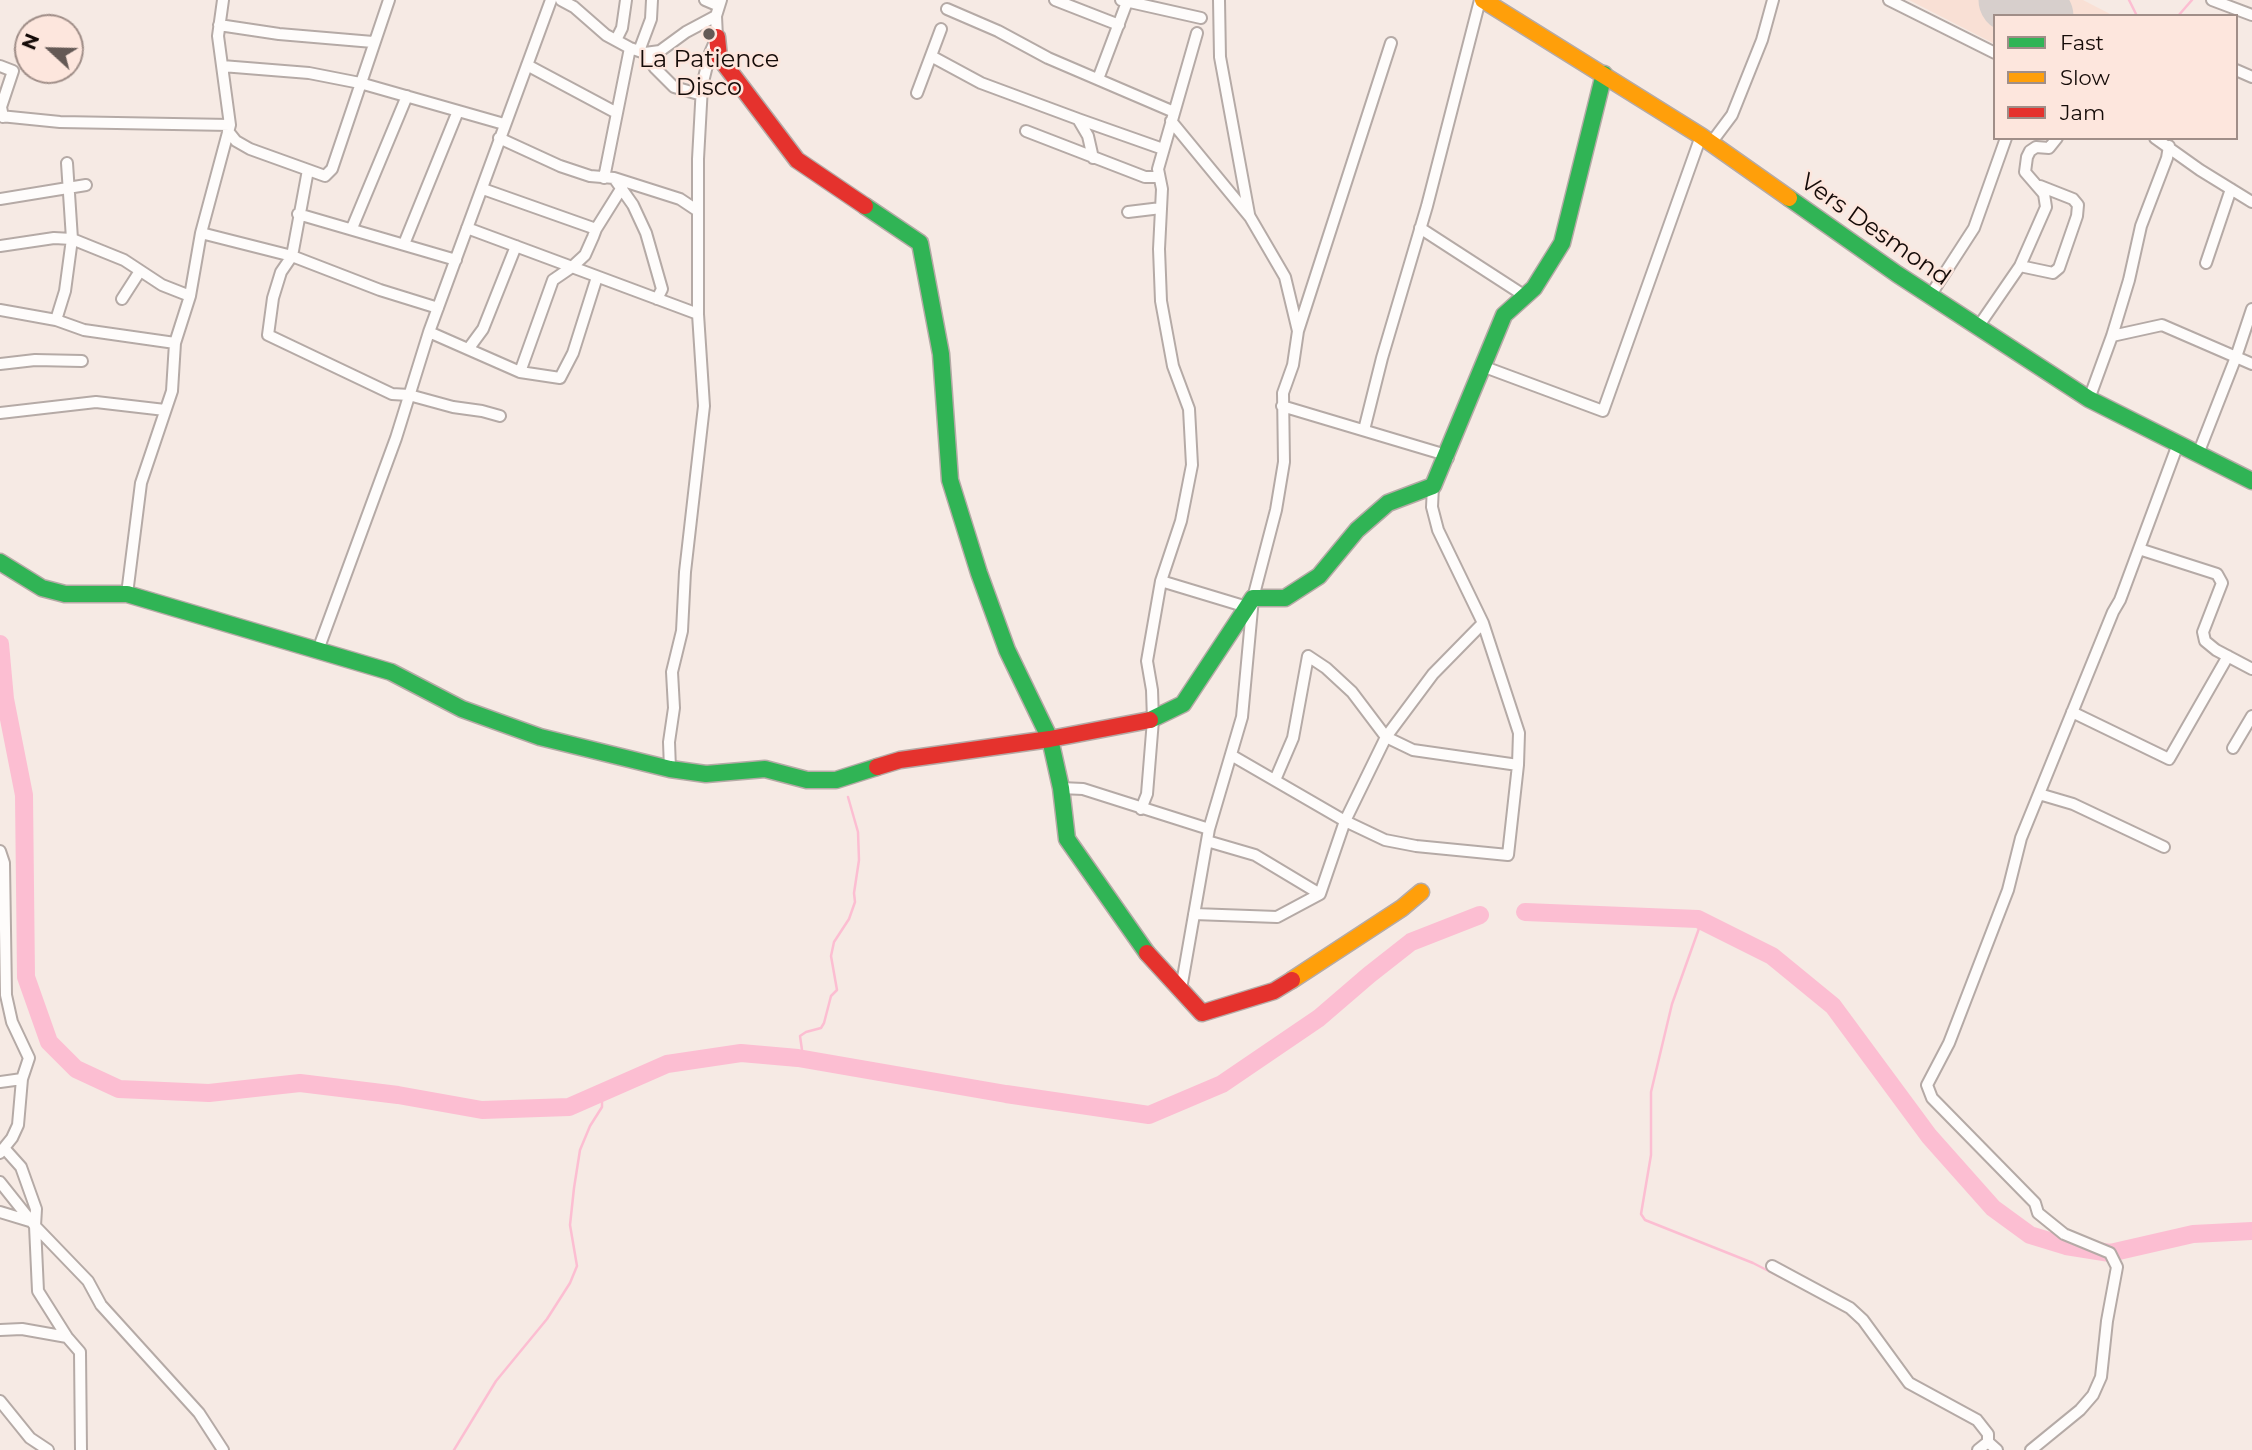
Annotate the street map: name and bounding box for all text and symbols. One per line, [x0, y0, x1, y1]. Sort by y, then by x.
north arrow [14, 14, 84, 84]
legend [1993, 14, 2238, 140]
marker: La Patience Disco [701, 26, 717, 42]
text: N [17, 30, 44, 53]
text: Fast [2060, 30, 2104, 55]
place label: La Patience Disco [639, 46, 779, 102]
text: Slow [2060, 65, 2110, 90]
text: Jam [2060, 100, 2105, 125]
street label: Vers Desmond [1794, 168, 1956, 292]

